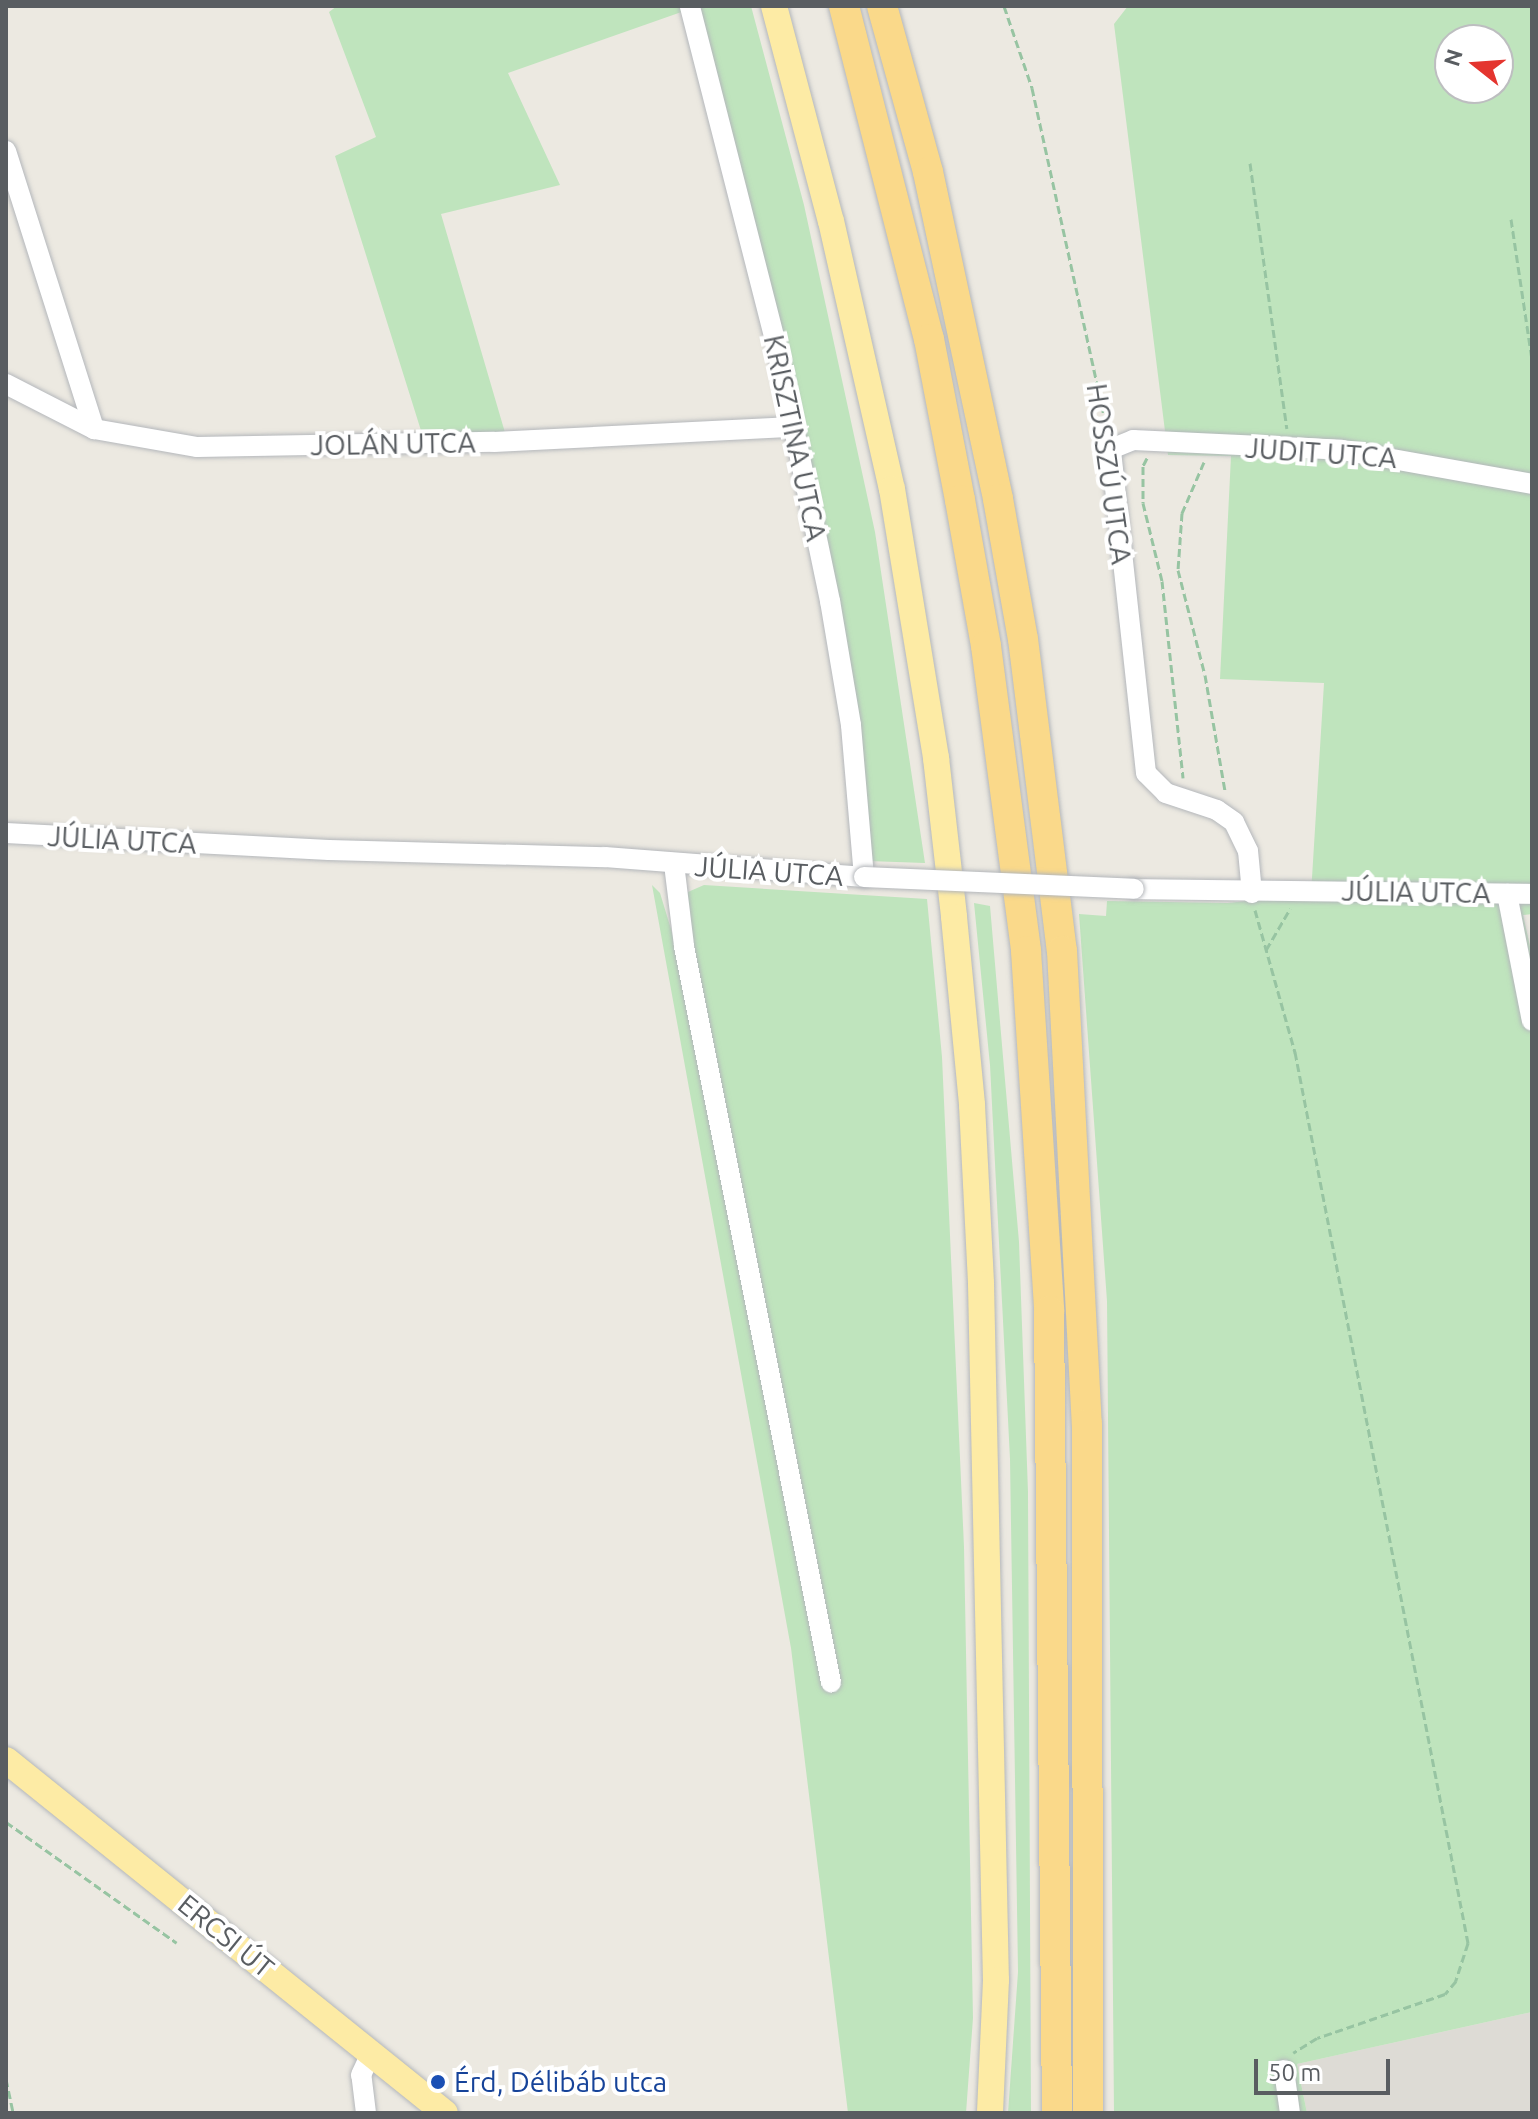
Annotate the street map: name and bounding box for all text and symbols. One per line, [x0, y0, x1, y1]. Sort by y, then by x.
north arrow [1434, 24, 1514, 104]
text: N [1438, 46, 1467, 69]
street label: KRISZTINA UTCA [757, 332, 833, 544]
street label: HOSSZÚ UTCA [1080, 381, 1138, 567]
street label: JOLÁN UTCA [310, 426, 476, 462]
street label: JUDIT UTCA [1244, 431, 1398, 475]
street label: JÚLIA UTCA [47, 819, 197, 861]
street label: JÚLIA UTCA [693, 849, 845, 893]
street label: JÚLIA UTCA [1341, 874, 1491, 910]
street label: ERCSI ÚT [171, 1887, 281, 1985]
scale bar [1258, 2043, 1394, 2093]
text: 50 m [1268, 2059, 1321, 2086]
place label: Érd, Délibáb utca [454, 2065, 667, 2099]
marker: Érd, Délibáb utca [429, 2073, 447, 2091]

